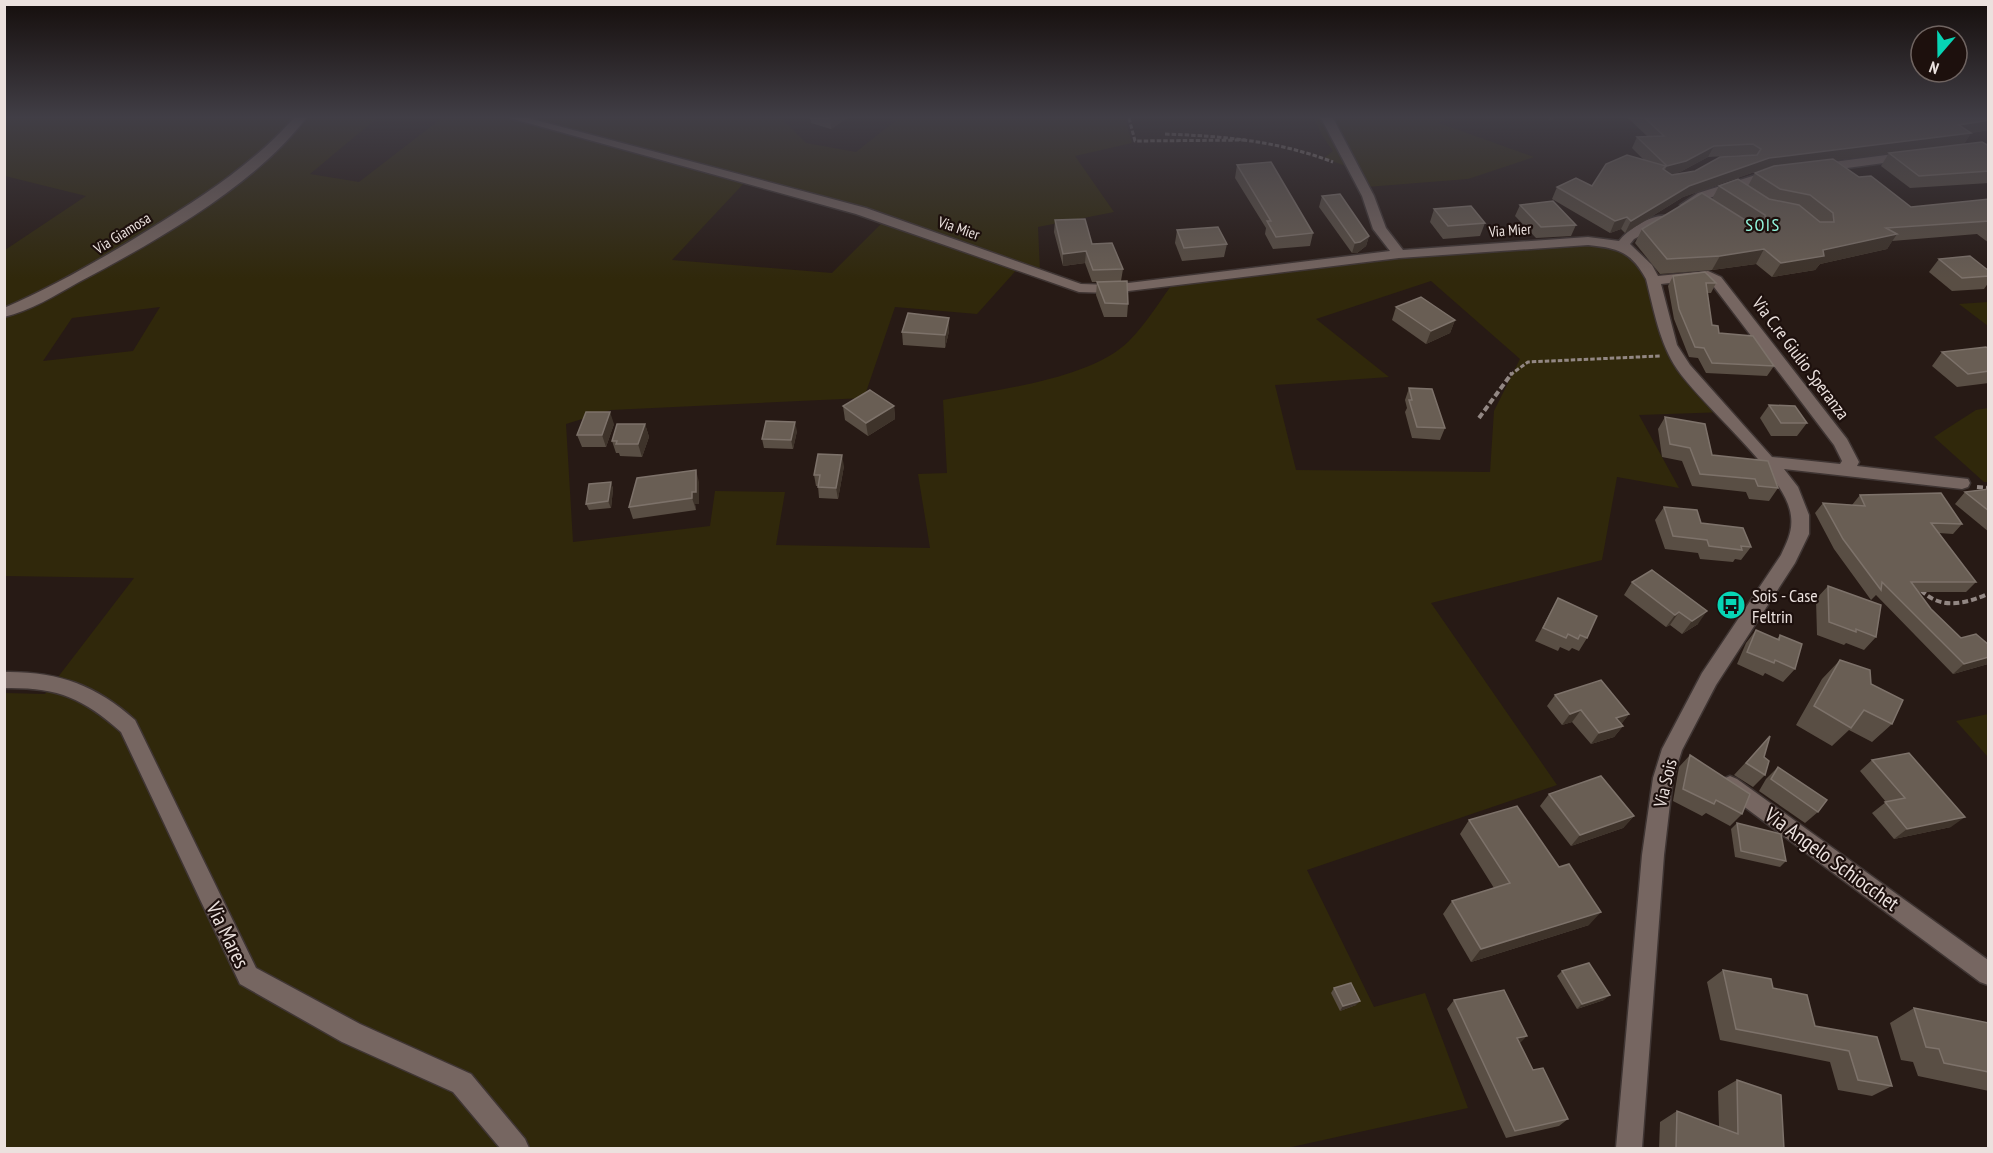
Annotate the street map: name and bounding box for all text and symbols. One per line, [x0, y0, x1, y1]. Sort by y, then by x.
north arrow [1909, 24, 1969, 84]
text: N [1926, 57, 1941, 79]
street label: Via Giamosa [89, 208, 154, 258]
street label: Via Mier [935, 212, 983, 244]
district label: SOIS [1745, 213, 1781, 236]
street label: Via Mier [1487, 219, 1533, 241]
street label: Via C.re Giulio Speranza [1747, 291, 1855, 424]
place label: Sois - Case Feltrin [1752, 584, 1818, 628]
bus stop icon: Sois - Case Feltrin [1715, 589, 1747, 621]
street label: Via Sois [1648, 757, 1682, 810]
street label: Via Angelo Schiocchet [1759, 801, 1905, 917]
street label: Via Mares [200, 897, 256, 973]

